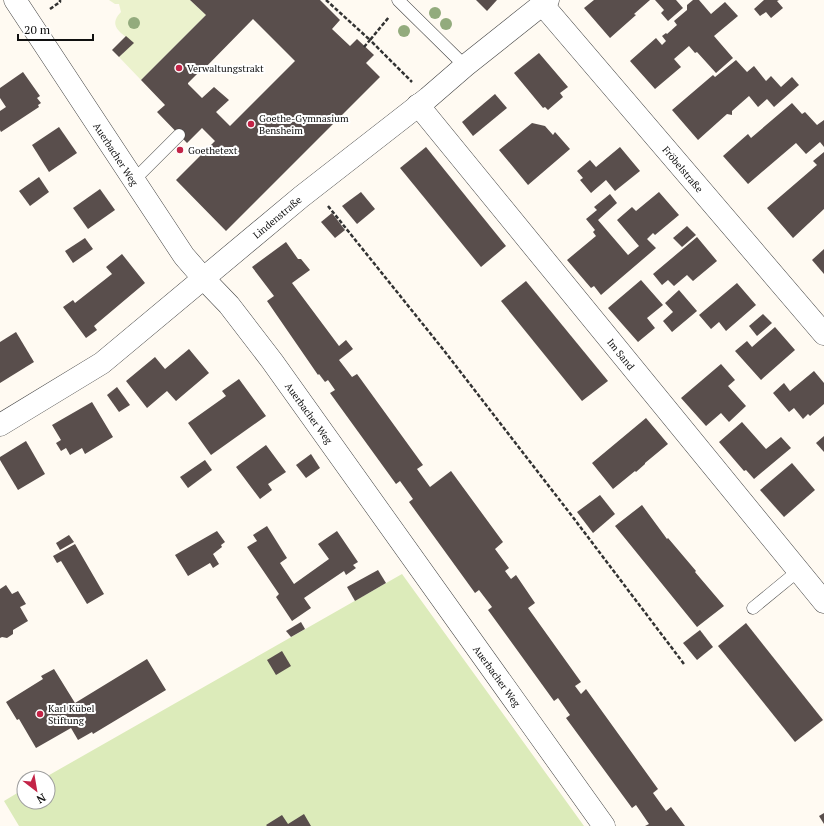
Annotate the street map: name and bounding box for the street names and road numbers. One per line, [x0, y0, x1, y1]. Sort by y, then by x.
street label: Auerbacher Weg [90, 120, 141, 189]
street label: Fröbelstraße [659, 143, 706, 195]
street label: Lindenstraße [250, 193, 304, 241]
street label: Im Sand [604, 336, 637, 373]
street label: Auerbacher Weg [282, 380, 336, 447]
street label: Auerbacher Weg [470, 643, 524, 710]

